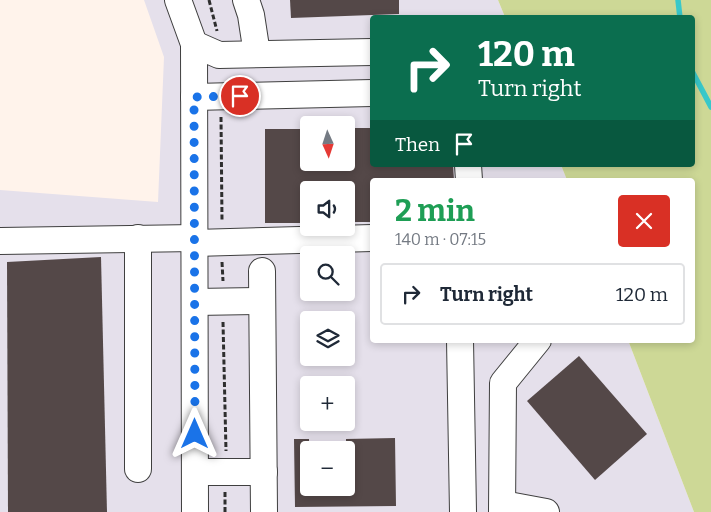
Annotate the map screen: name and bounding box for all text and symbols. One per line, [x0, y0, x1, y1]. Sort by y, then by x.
text: 120 m [478, 33, 575, 75]
icon: right [395, 35, 460, 100]
pin [219, 75, 261, 117]
text: Turn right [478, 75, 581, 102]
icon: arrive [226, 82, 254, 110]
north arrow [300, 116, 355, 171]
map controls [300, 116, 355, 496]
icon: arrive [450, 130, 478, 158]
text: Then [395, 133, 440, 156]
button: sound [300, 181, 355, 236]
text: 2 min [395, 193, 475, 229]
button: close [618, 195, 670, 247]
text: 140 m · 07:15 [395, 230, 486, 249]
button: search [300, 246, 355, 301]
icon: right [397, 280, 425, 308]
text: Turn right [440, 283, 533, 306]
text: 120 m [616, 283, 668, 306]
button: layers [300, 311, 355, 366]
button: + [300, 376, 355, 431]
position arrow [168, 407, 220, 459]
button: − [300, 441, 355, 496]

